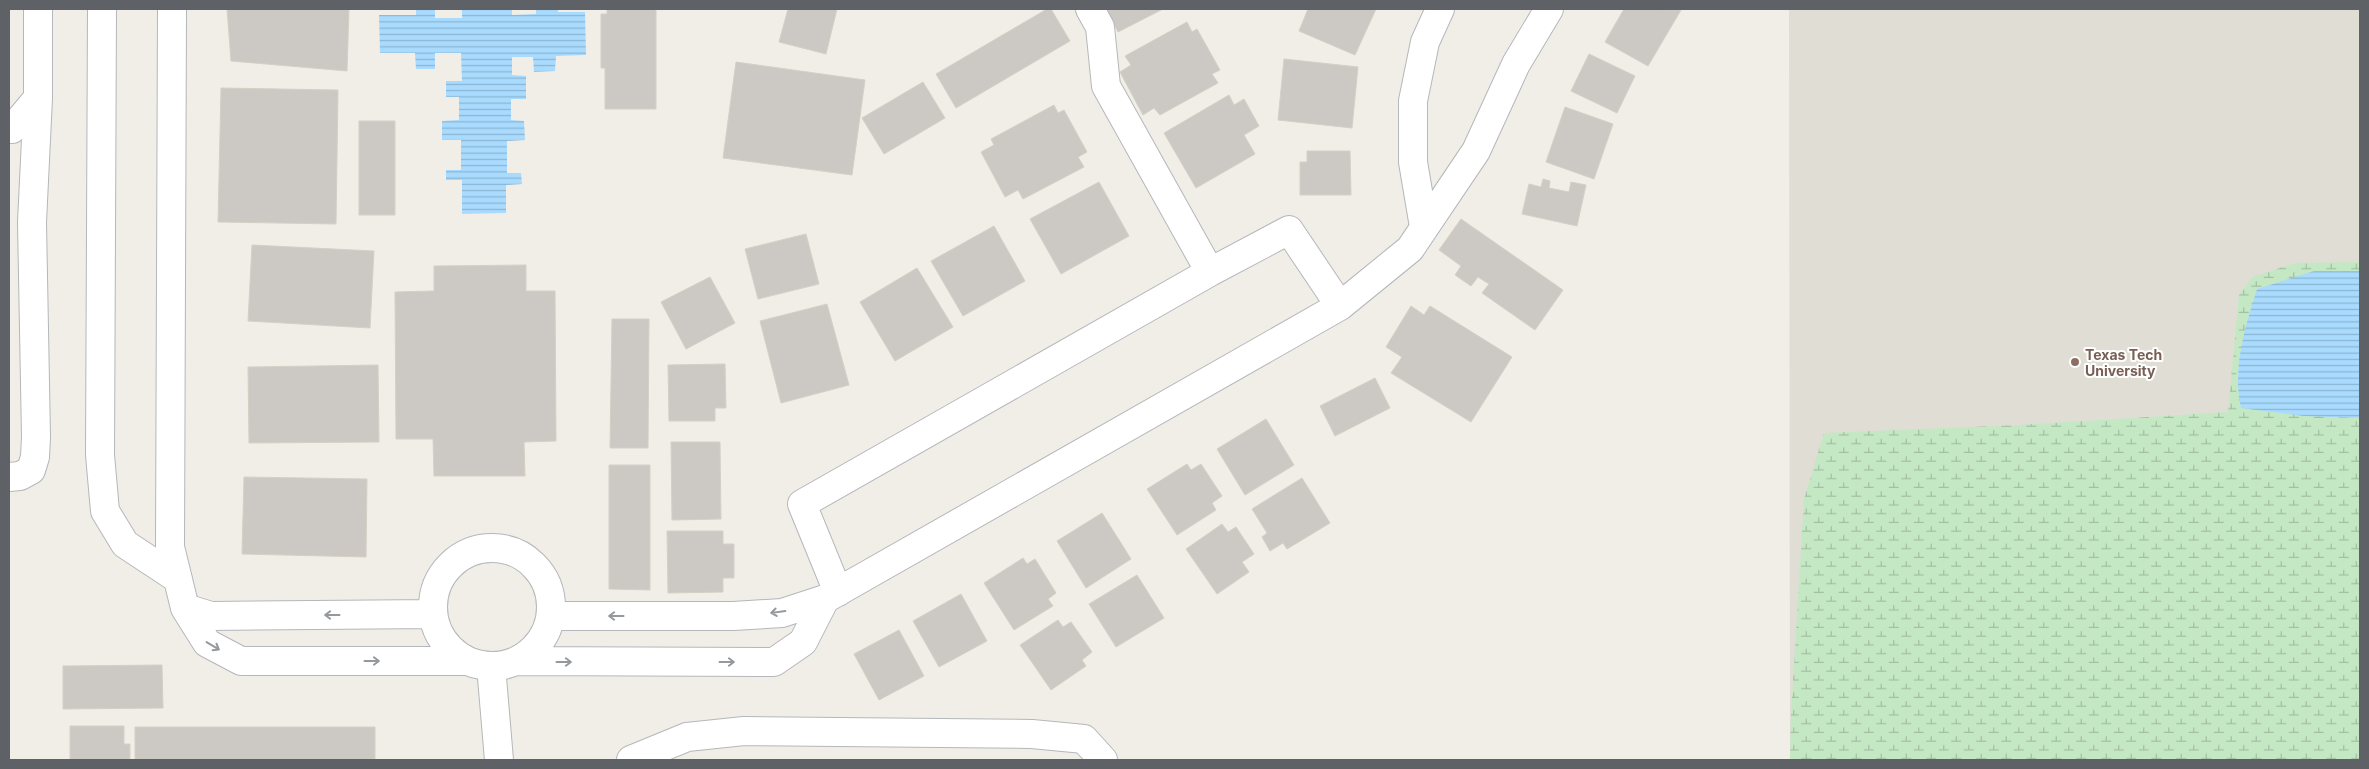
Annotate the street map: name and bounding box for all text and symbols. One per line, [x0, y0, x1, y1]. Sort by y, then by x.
place label: Texas Tech University [2085, 346, 2162, 379]
marker: Texas Tech University [2069, 356, 2081, 368]
one-way arrow [771, 608, 787, 618]
one-way arrow [324, 610, 340, 620]
one-way arrow [608, 611, 624, 621]
one-way arrow [206, 642, 220, 652]
one-way arrow [364, 656, 380, 666]
one-way arrow [556, 657, 572, 667]
one-way arrow [718, 657, 735, 667]

